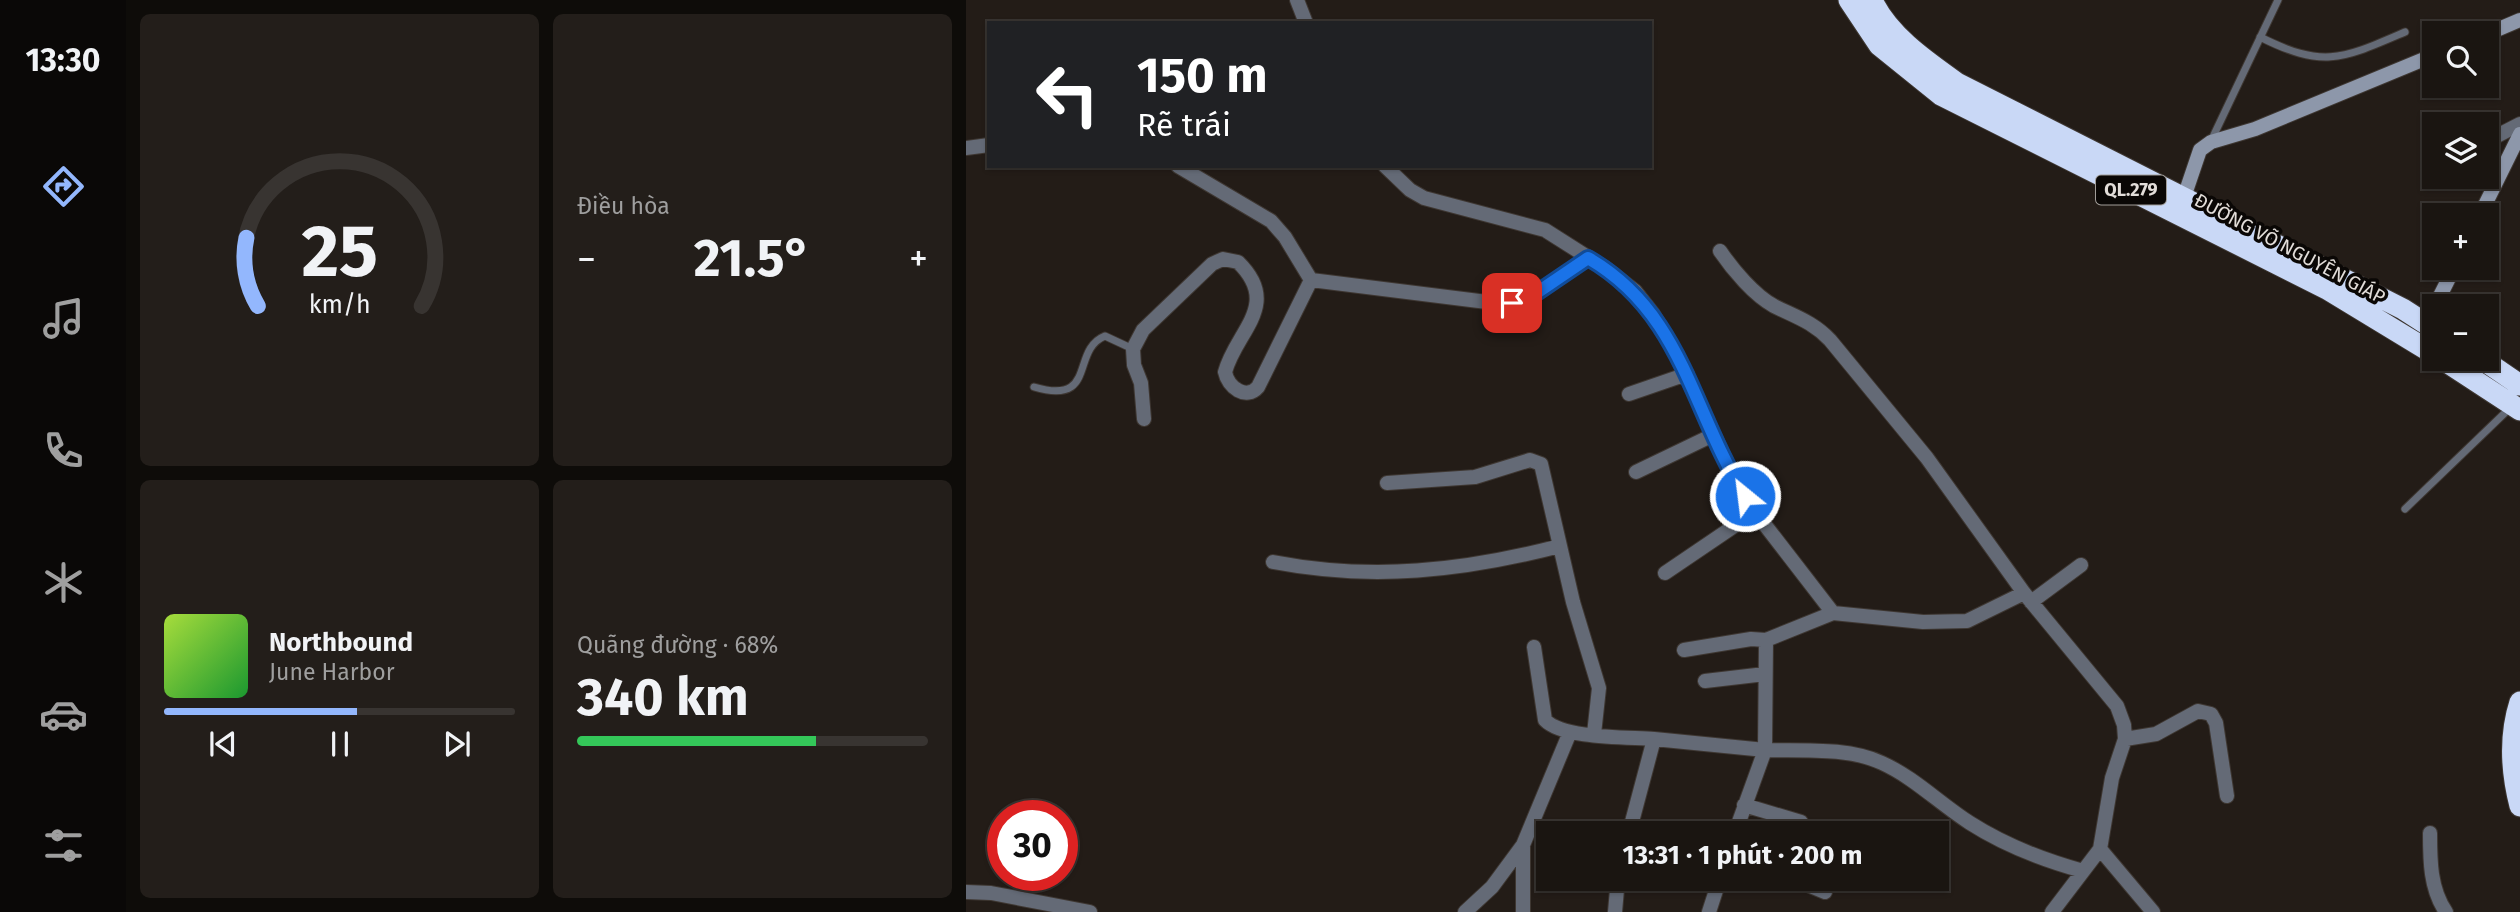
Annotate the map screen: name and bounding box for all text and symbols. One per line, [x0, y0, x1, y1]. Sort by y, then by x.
map controls [2422, 21, 2499, 371]
button: search [2422, 21, 2499, 98]
text: 13:30 [25, 41, 101, 79]
text: 150 m [1137, 46, 1268, 105]
icon: left [1022, 49, 1113, 140]
text: Rẽ trái [1137, 106, 1231, 144]
button: layers [2422, 112, 2499, 189]
icon: directions [39, 162, 88, 211]
road number: QL.279 [2096, 176, 2166, 204]
street label: ĐƯỜNG VÕ NGUYÊN GIÁP [2190, 188, 2389, 309]
text: Điều hòa [577, 192, 670, 220]
button: + [2422, 203, 2499, 280]
text: 25 [301, 208, 378, 295]
text: 21.5° [694, 227, 811, 290]
text: − [577, 236, 596, 282]
text: + [909, 236, 928, 282]
pin [1482, 273, 1542, 333]
icon: arrive [1493, 284, 1531, 322]
text: km/h [309, 290, 370, 320]
icon: music [39, 294, 88, 343]
button: − [2422, 294, 2499, 371]
icon: phone [39, 426, 88, 475]
position arrow [1708, 459, 1782, 533]
icon: climate [39, 558, 88, 607]
text: Northbound [269, 627, 413, 658]
text: Quãng đường · 68% [577, 631, 778, 659]
text: June Harbor [269, 658, 395, 686]
text: 340 km [577, 666, 749, 729]
icon: car [39, 690, 88, 739]
icon: previous [204, 725, 242, 763]
icon: pause [321, 725, 359, 763]
icon: next [438, 725, 476, 763]
speed limit sign: 30 [987, 800, 1078, 891]
icon: filters [39, 821, 88, 870]
text: 13:31 · 1 phút · 200 m [1622, 840, 1863, 871]

